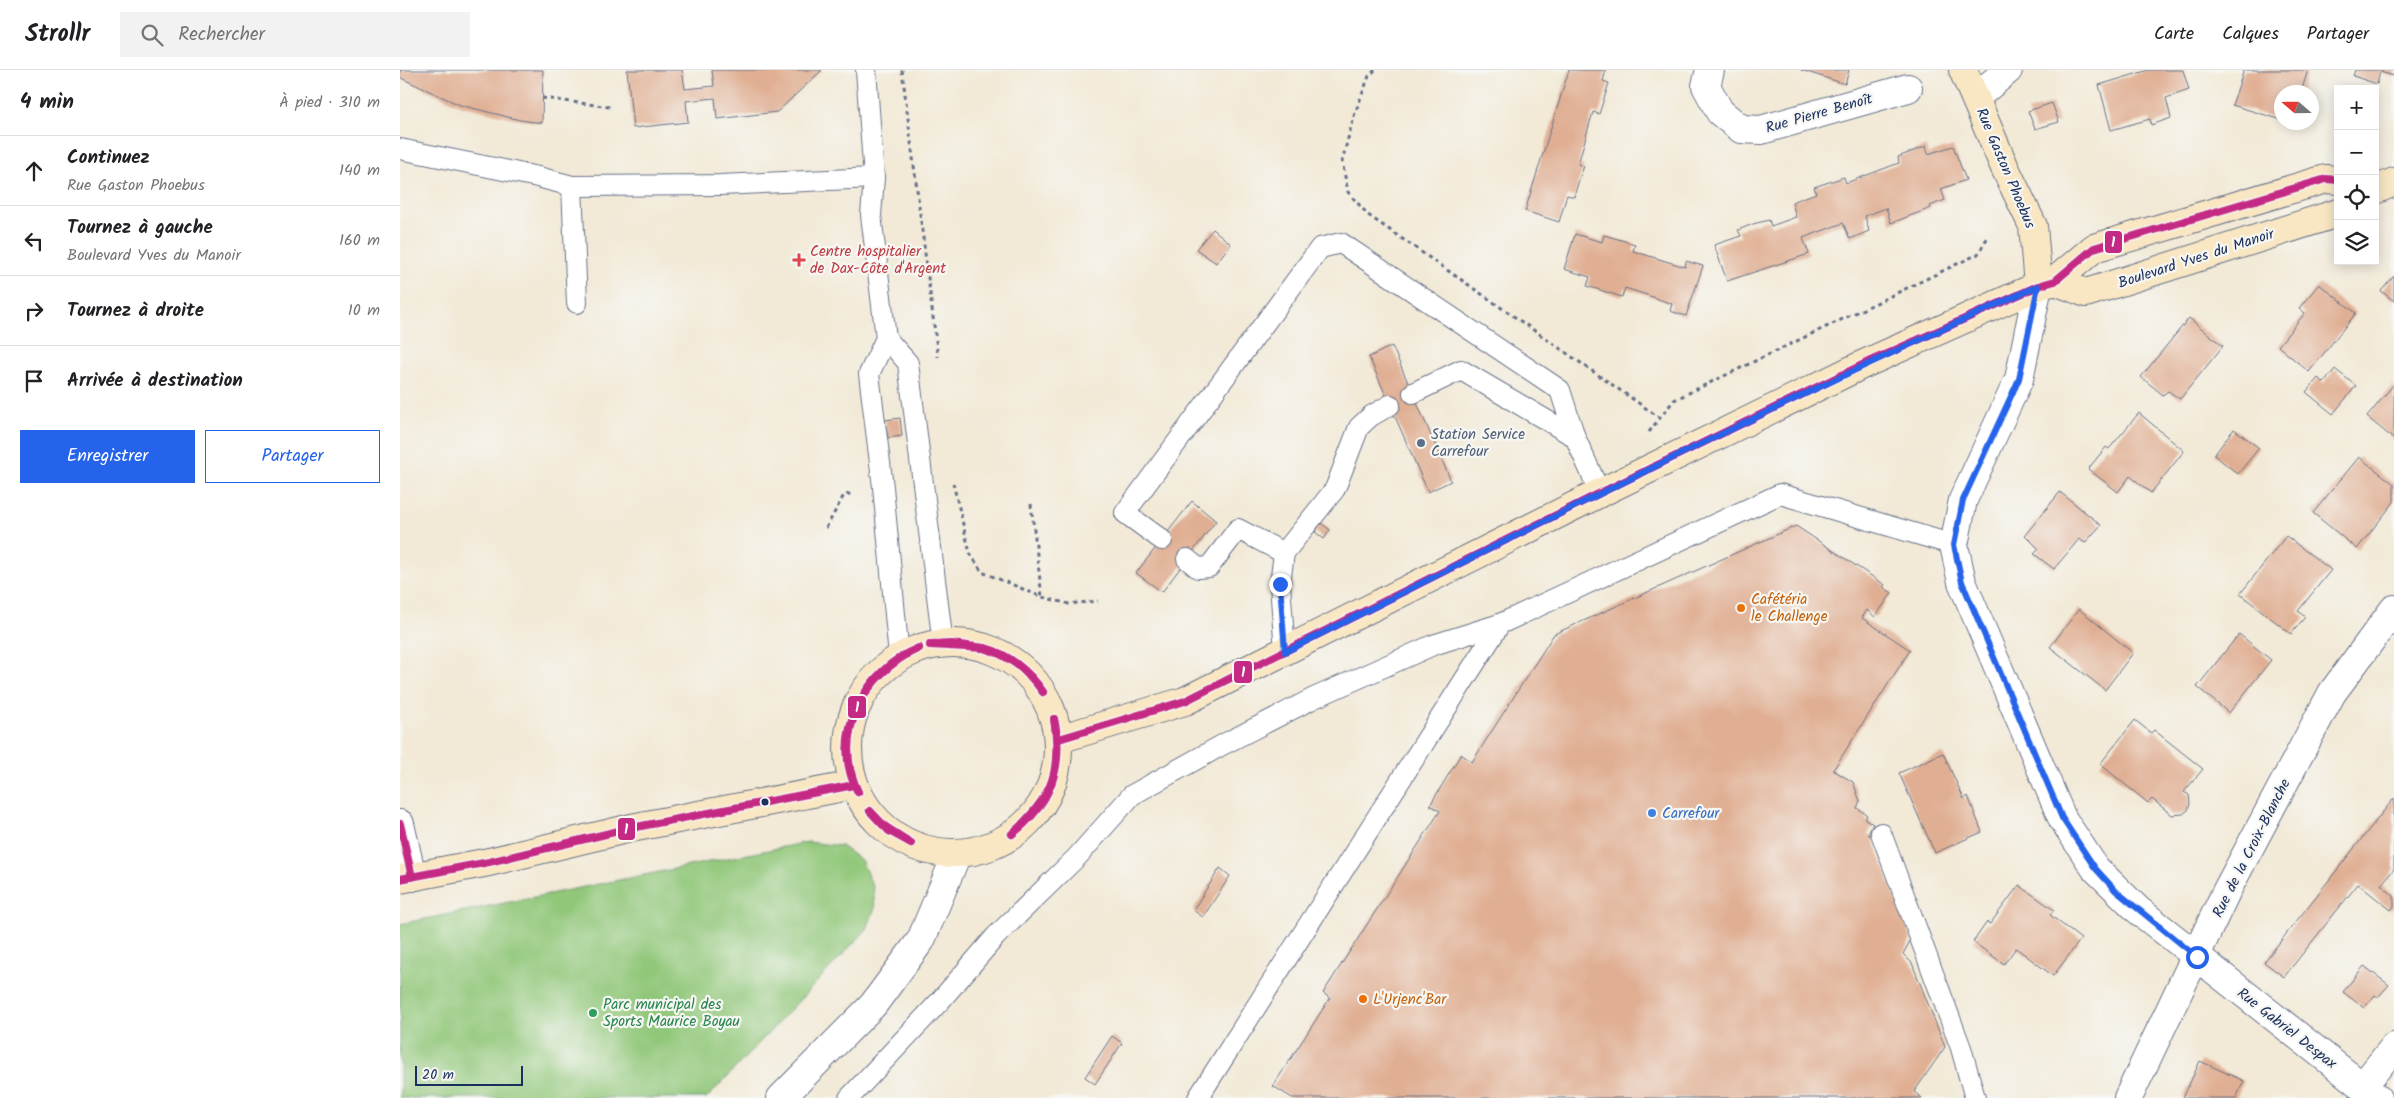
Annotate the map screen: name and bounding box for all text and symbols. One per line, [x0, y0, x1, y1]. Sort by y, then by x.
search box [120, 12, 470, 57]
text: Strollr [25, 15, 90, 54]
text: Rechercher [178, 20, 265, 50]
text: Carte [2154, 20, 2194, 49]
text: Calques [2222, 20, 2279, 49]
text: Partager [2307, 20, 2369, 49]
icon: search [138, 21, 166, 49]
north arrow [2274, 85, 2319, 130]
map controls [2334, 85, 2379, 265]
button: + [2334, 85, 2379, 130]
text: 4 min [20, 86, 74, 119]
street label: Rue Pierre Benoît [1763, 87, 1876, 141]
text: À pied · 310 m [279, 90, 380, 115]
street label: Rue Gaston Phoebus [1969, 104, 2042, 233]
button: − [2334, 130, 2379, 175]
text: Continuez [67, 143, 150, 173]
icon: ahead [20, 157, 48, 185]
text: 140 m [339, 158, 380, 183]
text: Rue Gaston Phoebus [67, 173, 205, 198]
button: locate [2334, 175, 2379, 220]
text: Tournez à gauche [67, 213, 213, 243]
button: layers [2334, 220, 2379, 265]
street label: Boulevard Yves du Manoir [2115, 222, 2278, 296]
icon: left [20, 227, 48, 255]
text: 160 m [339, 228, 380, 253]
line badge: 1 [2104, 230, 2123, 254]
text: 1 [2111, 232, 2116, 254]
place label: Centre hospitalier de Dax-Côte d'Argent [810, 240, 946, 281]
text: Boulevard Yves du Manoir [67, 243, 241, 268]
marker: Centre hospitalier de Dax-Côte d'Argent [792, 253, 806, 267]
text: Tournez à droite [67, 296, 204, 326]
icon: right [20, 297, 48, 325]
text: 10 m [348, 298, 380, 323]
text: Arrivée à destination [67, 366, 243, 396]
icon: arrive [20, 367, 48, 395]
place label: Station Service Carrefour [1431, 423, 1525, 464]
button: Enregistrer [20, 430, 195, 483]
button: Partager [205, 430, 380, 483]
marker: Station Service Carrefour [1415, 437, 1427, 449]
route end [1269, 573, 1292, 596]
place label: Cafétéria le Challenge [1751, 588, 1828, 629]
marker: Cafétéria le Challenge [1735, 602, 1747, 614]
line badge: 1 [1233, 660, 1253, 684]
text: 1 [1241, 662, 1246, 684]
line badge: 1 [847, 695, 867, 719]
text: 1 [855, 697, 860, 719]
street label: Rue de la Croix-Blanche [2206, 775, 2297, 922]
unlabelled marker [760, 797, 770, 807]
place label: Carrefour [1662, 802, 1720, 826]
marker: Carrefour [1646, 807, 1658, 819]
line badge: 1 [617, 817, 636, 841]
text: 1 [624, 819, 629, 841]
route start [2186, 946, 2209, 969]
street label: Rue Gabriel Despax [2231, 982, 2342, 1076]
place label: L'Urjenc'Bar [1373, 988, 1447, 1012]
place label: Parc municipal des Sports Maurice Boyau [603, 993, 740, 1034]
marker: L'Urjenc'Bar [1357, 993, 1369, 1005]
marker: Parc municipal des Sports Maurice Boyau [587, 1007, 599, 1019]
scale bar [415, 1063, 522, 1086]
text: 20 m [422, 1064, 454, 1086]

